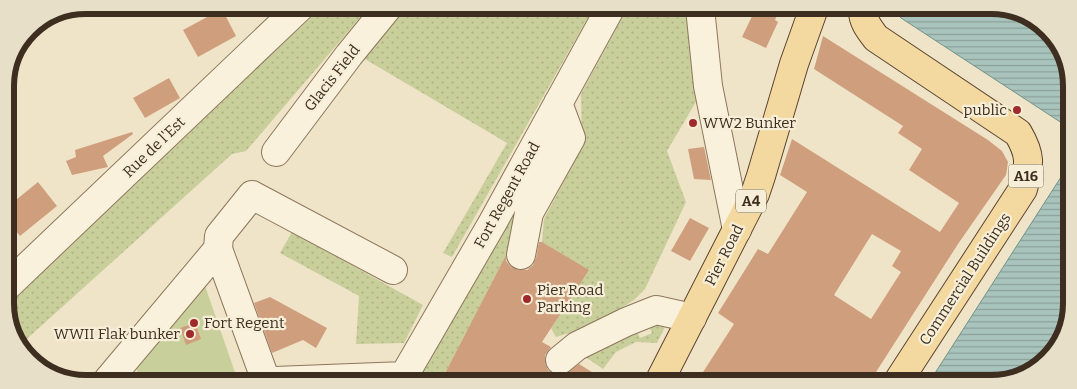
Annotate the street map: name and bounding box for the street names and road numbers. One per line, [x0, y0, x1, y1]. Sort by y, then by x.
street label: Glacis Field [300, 41, 364, 115]
street label: Rue de l'Est [119, 113, 189, 181]
street label: Fort Regent Road [470, 139, 544, 251]
road number: A16 [1008, 165, 1044, 188]
road number: A4 [736, 190, 766, 212]
street label: Commercial Buildings [915, 209, 1015, 349]
street label: Pier Road [701, 221, 747, 289]

